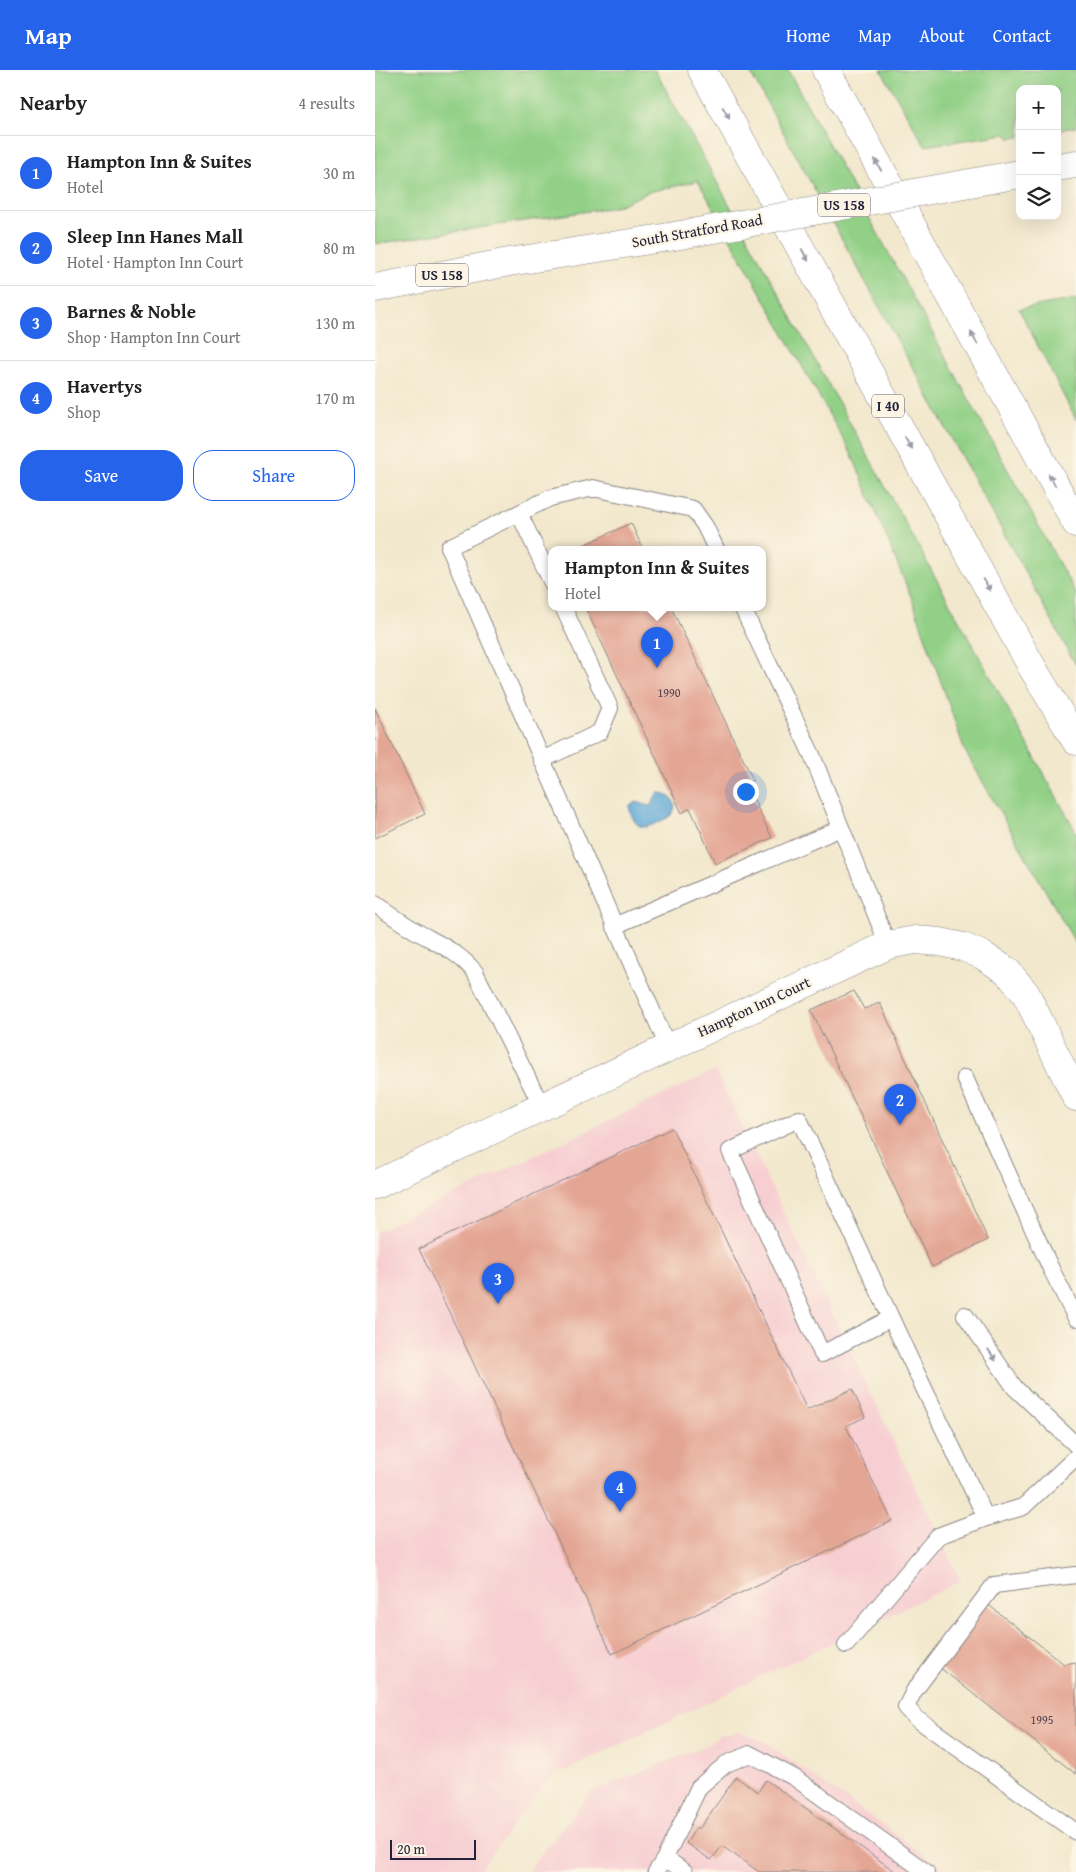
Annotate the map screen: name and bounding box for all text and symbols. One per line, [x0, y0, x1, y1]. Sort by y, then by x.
text: Map [25, 18, 72, 53]
text: Home [786, 22, 830, 49]
text: Map [858, 22, 891, 49]
text: About [919, 22, 965, 49]
text: Contact [993, 22, 1051, 49]
map controls [1016, 85, 1061, 220]
button: + [1016, 85, 1061, 130]
text: Nearby [20, 87, 87, 118]
text: 4 results [298, 91, 355, 115]
one-way arrow [722, 105, 730, 120]
button: − [1016, 130, 1061, 175]
text: Hampton Inn & Suites [67, 147, 252, 175]
one-way arrow [874, 158, 883, 172]
text: 1 [32, 161, 40, 185]
text: 30 m [323, 161, 355, 185]
text: Hotel [67, 175, 103, 199]
button: layers [1016, 175, 1061, 220]
road number: US 158 [818, 194, 870, 216]
street label: South Stratford Road [630, 209, 764, 252]
text: Sleep Inn Hanes Mall [67, 222, 243, 250]
text: 2 [32, 236, 40, 260]
text: 80 m [323, 236, 355, 260]
one-way arrow [800, 248, 809, 262]
text: Hotel · Hampton Inn Court [67, 250, 244, 274]
road number: US 158 [416, 264, 468, 286]
text: Barnes & Noble [67, 297, 196, 325]
text: 3 [32, 311, 40, 335]
text: 130 m [315, 311, 355, 335]
text: Shop · Hampton Inn Court [67, 325, 241, 349]
one-way arrow [970, 331, 978, 345]
text: Havertys [67, 372, 142, 400]
text: 4 [32, 386, 40, 410]
text: 170 m [315, 386, 355, 410]
road number: I 40 [872, 394, 904, 418]
text: Shop [67, 400, 101, 424]
one-way arrow [904, 437, 913, 450]
button: Save [20, 450, 183, 501]
button: Share [193, 450, 355, 501]
one-way arrow [1048, 474, 1057, 487]
popup [548, 546, 766, 611]
text: Hampton Inn & Suites [565, 553, 749, 581]
one-way arrow [983, 578, 991, 593]
text: Hotel [565, 581, 601, 605]
pin: 1 [641, 627, 673, 668]
house number: 1990 [657, 684, 681, 701]
your location [733, 779, 759, 805]
street label: Hampton Inn Court [694, 971, 814, 1042]
pin: 2 [884, 1084, 916, 1125]
pin: 3 [482, 1263, 514, 1304]
one-way arrow [987, 1348, 997, 1362]
pin: 4 [604, 1471, 636, 1512]
house number: 1995 [1030, 1711, 1054, 1728]
scale bar [390, 1837, 476, 1860]
text: 20 m [397, 1839, 425, 1859]

